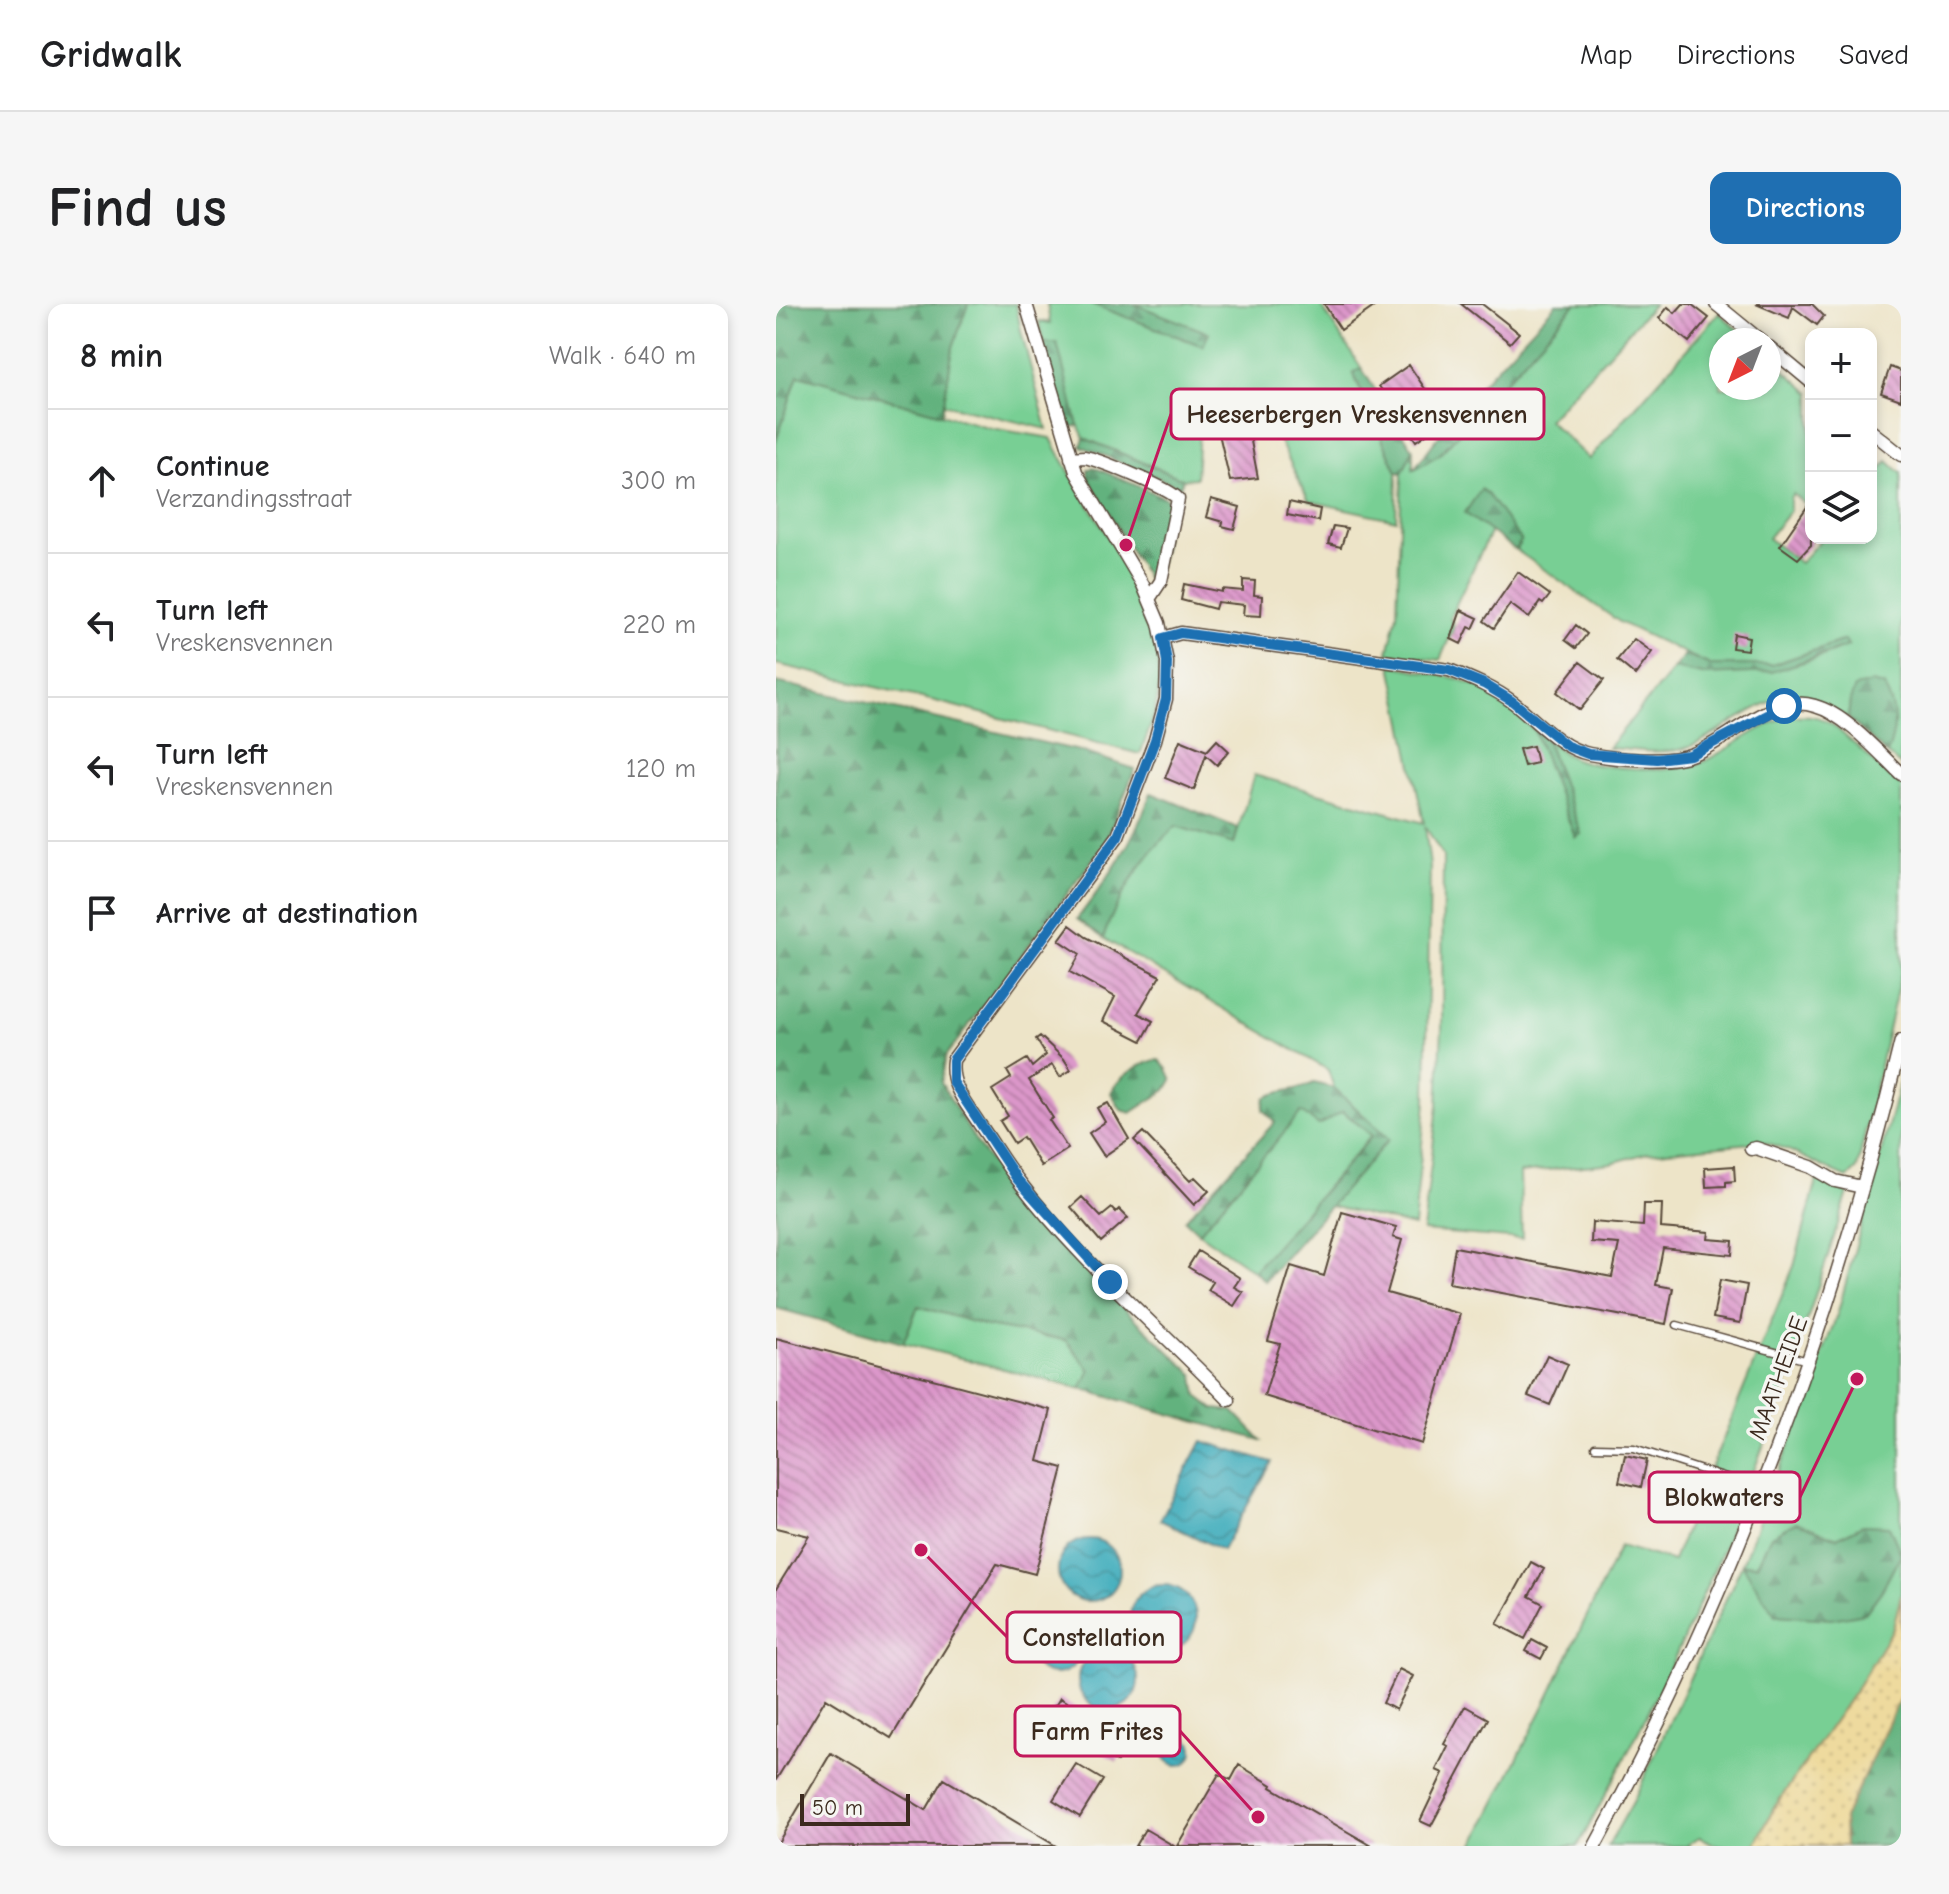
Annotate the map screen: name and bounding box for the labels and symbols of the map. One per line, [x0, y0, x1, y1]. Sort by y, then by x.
north arrow [1709, 328, 1781, 400]
callout: Heeserbergen Vreskensvennen [1171, 389, 1544, 439]
text: Heeserbergen Vreskensvennen [1186, 400, 1528, 430]
route start [1766, 688, 1802, 724]
route end [1092, 1264, 1128, 1300]
street label: MAATHEIDE [1743, 1312, 1813, 1444]
callout: Blokwaters [1649, 1472, 1800, 1522]
text: Blokwaters [1664, 1483, 1784, 1513]
callout: Constellation [1007, 1612, 1181, 1662]
text: Constellation [1023, 1623, 1165, 1653]
callout: Farm Frites [1015, 1706, 1180, 1756]
text: Farm Frites [1031, 1717, 1163, 1747]
scale bar [800, 1790, 910, 1826]

